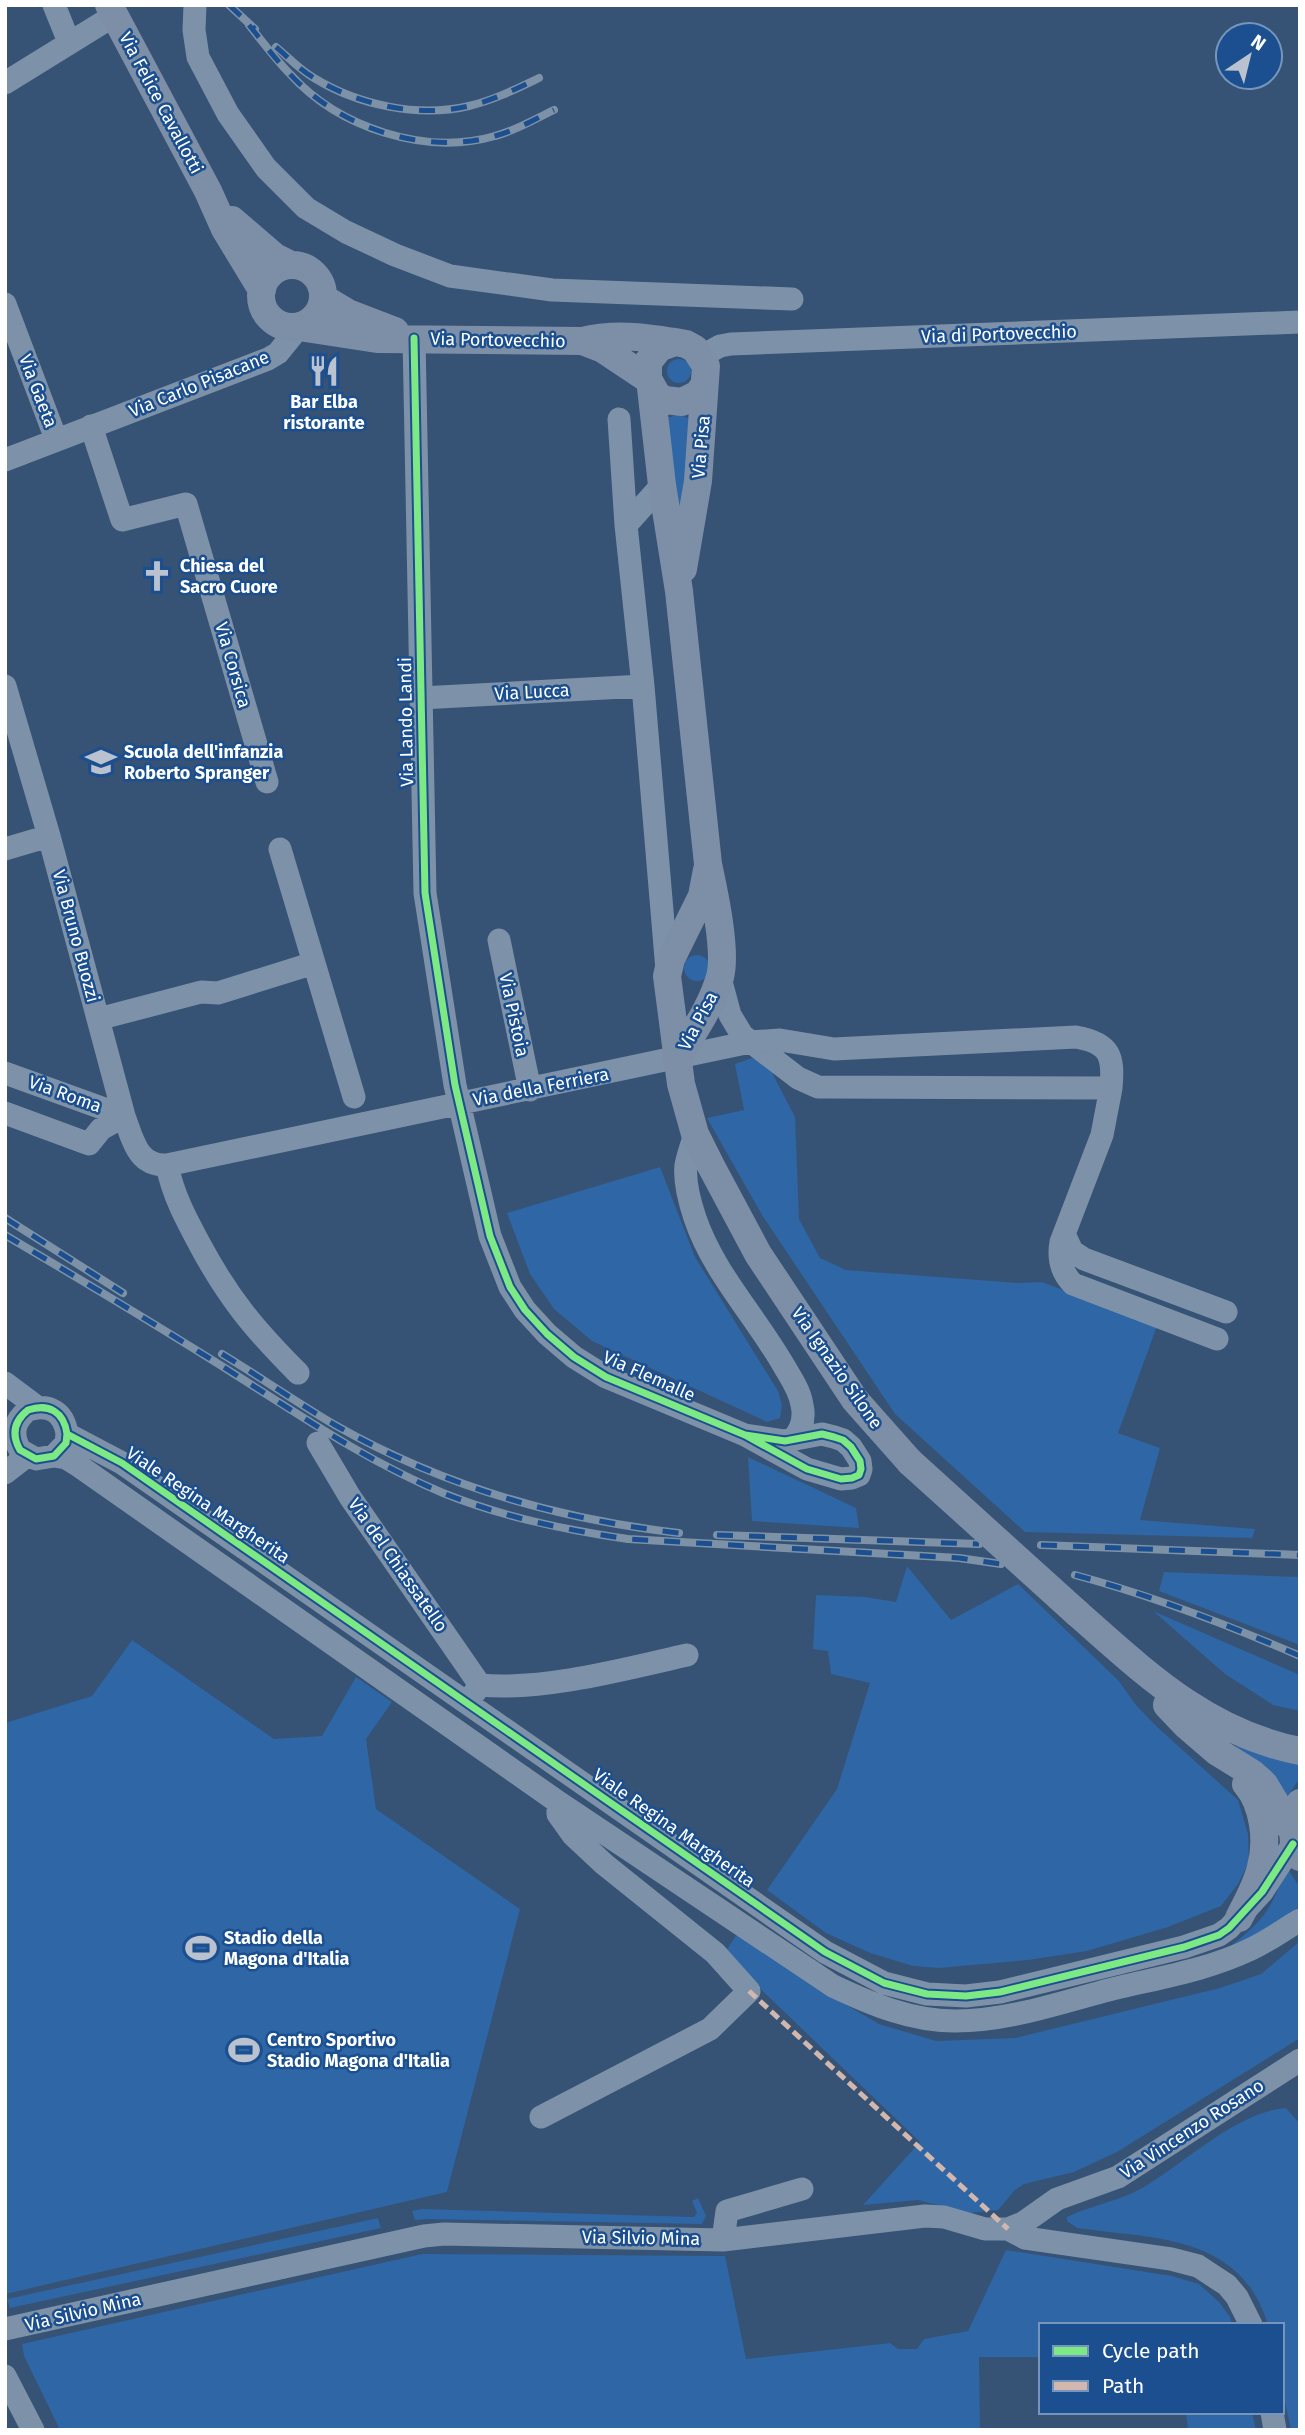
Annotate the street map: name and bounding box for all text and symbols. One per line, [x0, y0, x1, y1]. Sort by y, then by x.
north arrow [1214, 21, 1284, 91]
street label: Via Felice Cavallotti [114, 28, 208, 178]
text: N [1247, 29, 1270, 56]
street label: Via di Portovecchio [921, 320, 1077, 348]
street label: Via Portovecchio [430, 328, 566, 352]
street label: Via Carlo Pisacane [126, 346, 272, 422]
street label: Via Gaeta [14, 351, 62, 431]
restaurant icon: Bar Elba ristorante [307, 354, 341, 388]
place label: Bar Elba ristorante [283, 391, 365, 434]
street label: Via Pisa [687, 415, 715, 479]
place label: Chiesa del Sacro Cuore [180, 555, 278, 598]
church icon: Chiesa del Sacro Cuore [140, 559, 174, 593]
street label: Via Corsica [210, 620, 256, 710]
street label: Via Lando Landi [394, 657, 418, 787]
street label: Via Lucca [494, 679, 570, 705]
place label: Scuola dell'infanzia Roberto Spranger [124, 741, 283, 784]
school or university icon: Scuola dell'infanzia Roberto Spranger [84, 745, 118, 779]
street label: Via Bruno Buozzi [48, 867, 104, 1005]
street label: Via Pistoia [494, 971, 534, 1059]
street label: Via Pisa [673, 988, 723, 1054]
street label: Via della Ferriera [471, 1063, 611, 1111]
street label: Via Roma [26, 1071, 104, 1117]
street label: Via Ignazio Silone [787, 1303, 887, 1433]
street label: Via Flemalle [599, 1346, 699, 1406]
street label: Viale Regina Margherita [122, 1442, 294, 1568]
street label: Via del Chiassatello [343, 1494, 453, 1636]
street label: Viale Regina Margherita [589, 1764, 759, 1892]
place label: Stadio della Magona d'Italia [224, 1927, 350, 1970]
sports icon: Stadio della Magona d'Italia [184, 1931, 218, 1965]
place label: Centro Sportivo Stadio Magona d'Italia [267, 2029, 450, 2072]
sports icon: Centro Sportivo Stadio Magona d'Italia [227, 2033, 261, 2067]
street label: Via Vincenzo Rosano [1116, 2074, 1268, 2184]
street label: Via Silvio Mina [582, 2226, 700, 2250]
street label: Via Silvio Mina [23, 2288, 143, 2336]
legend [1039, 2323, 1284, 2414]
text: Cycle path [1102, 2338, 1200, 2364]
text: Path [1102, 2373, 1144, 2399]

